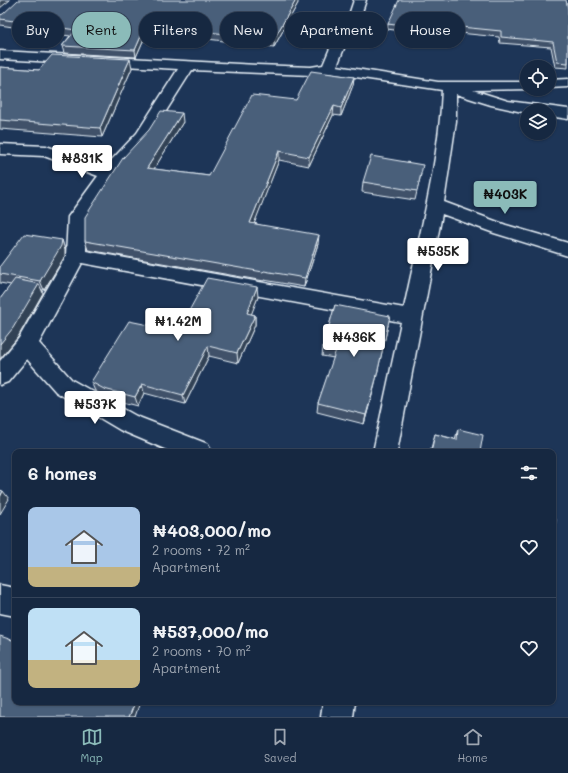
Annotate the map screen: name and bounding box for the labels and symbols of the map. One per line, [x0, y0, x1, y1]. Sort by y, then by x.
pin: ₦831K [54, 145, 110, 179]
pin: ₦403K [477, 181, 533, 215]
pin: ₦535K [410, 238, 466, 272]
pin: ₦1.42M [145, 308, 211, 342]
pin: ₦436K [326, 324, 382, 358]
pin: ₦537K [67, 391, 123, 425]

